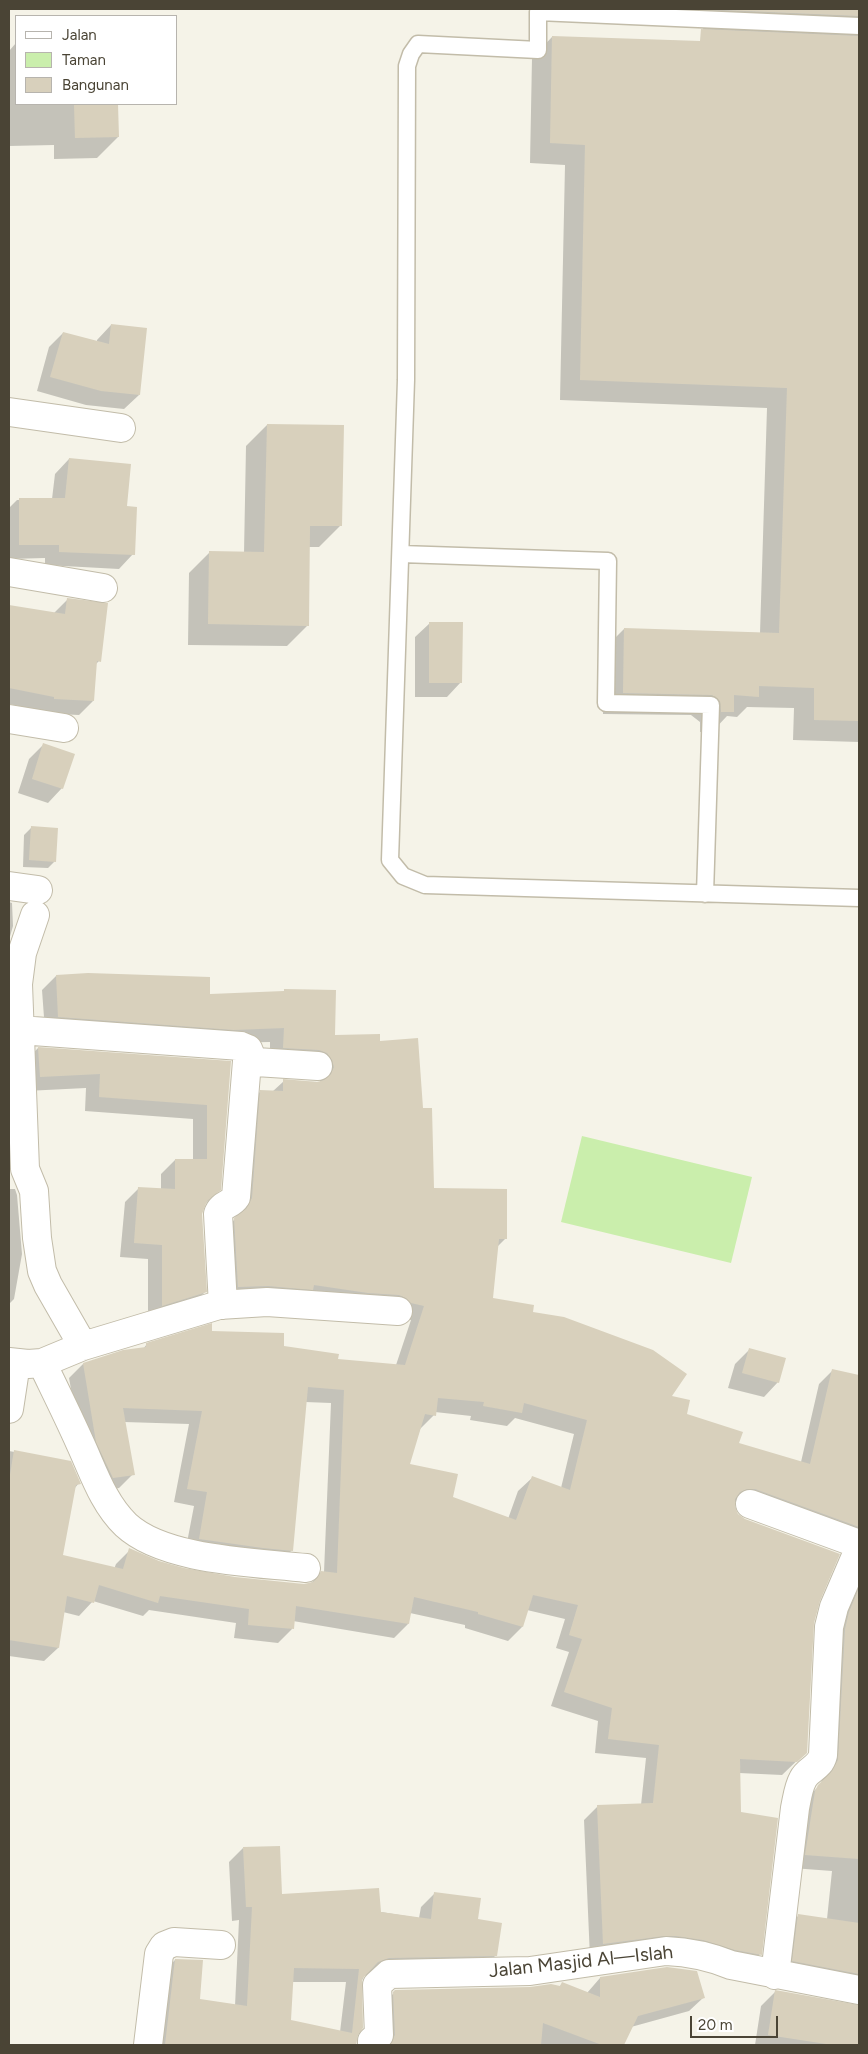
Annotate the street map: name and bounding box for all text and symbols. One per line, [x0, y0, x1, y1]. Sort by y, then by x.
legend [15, 15, 178, 105]
text: Jalan [62, 26, 97, 44]
text: Taman [62, 51, 106, 69]
text: Bangunan [62, 76, 129, 94]
street label: Jalan Masjid Al—Islah [488, 1941, 674, 1983]
scale bar [693, 2006, 780, 2038]
text: 20 m [698, 2016, 732, 2034]

